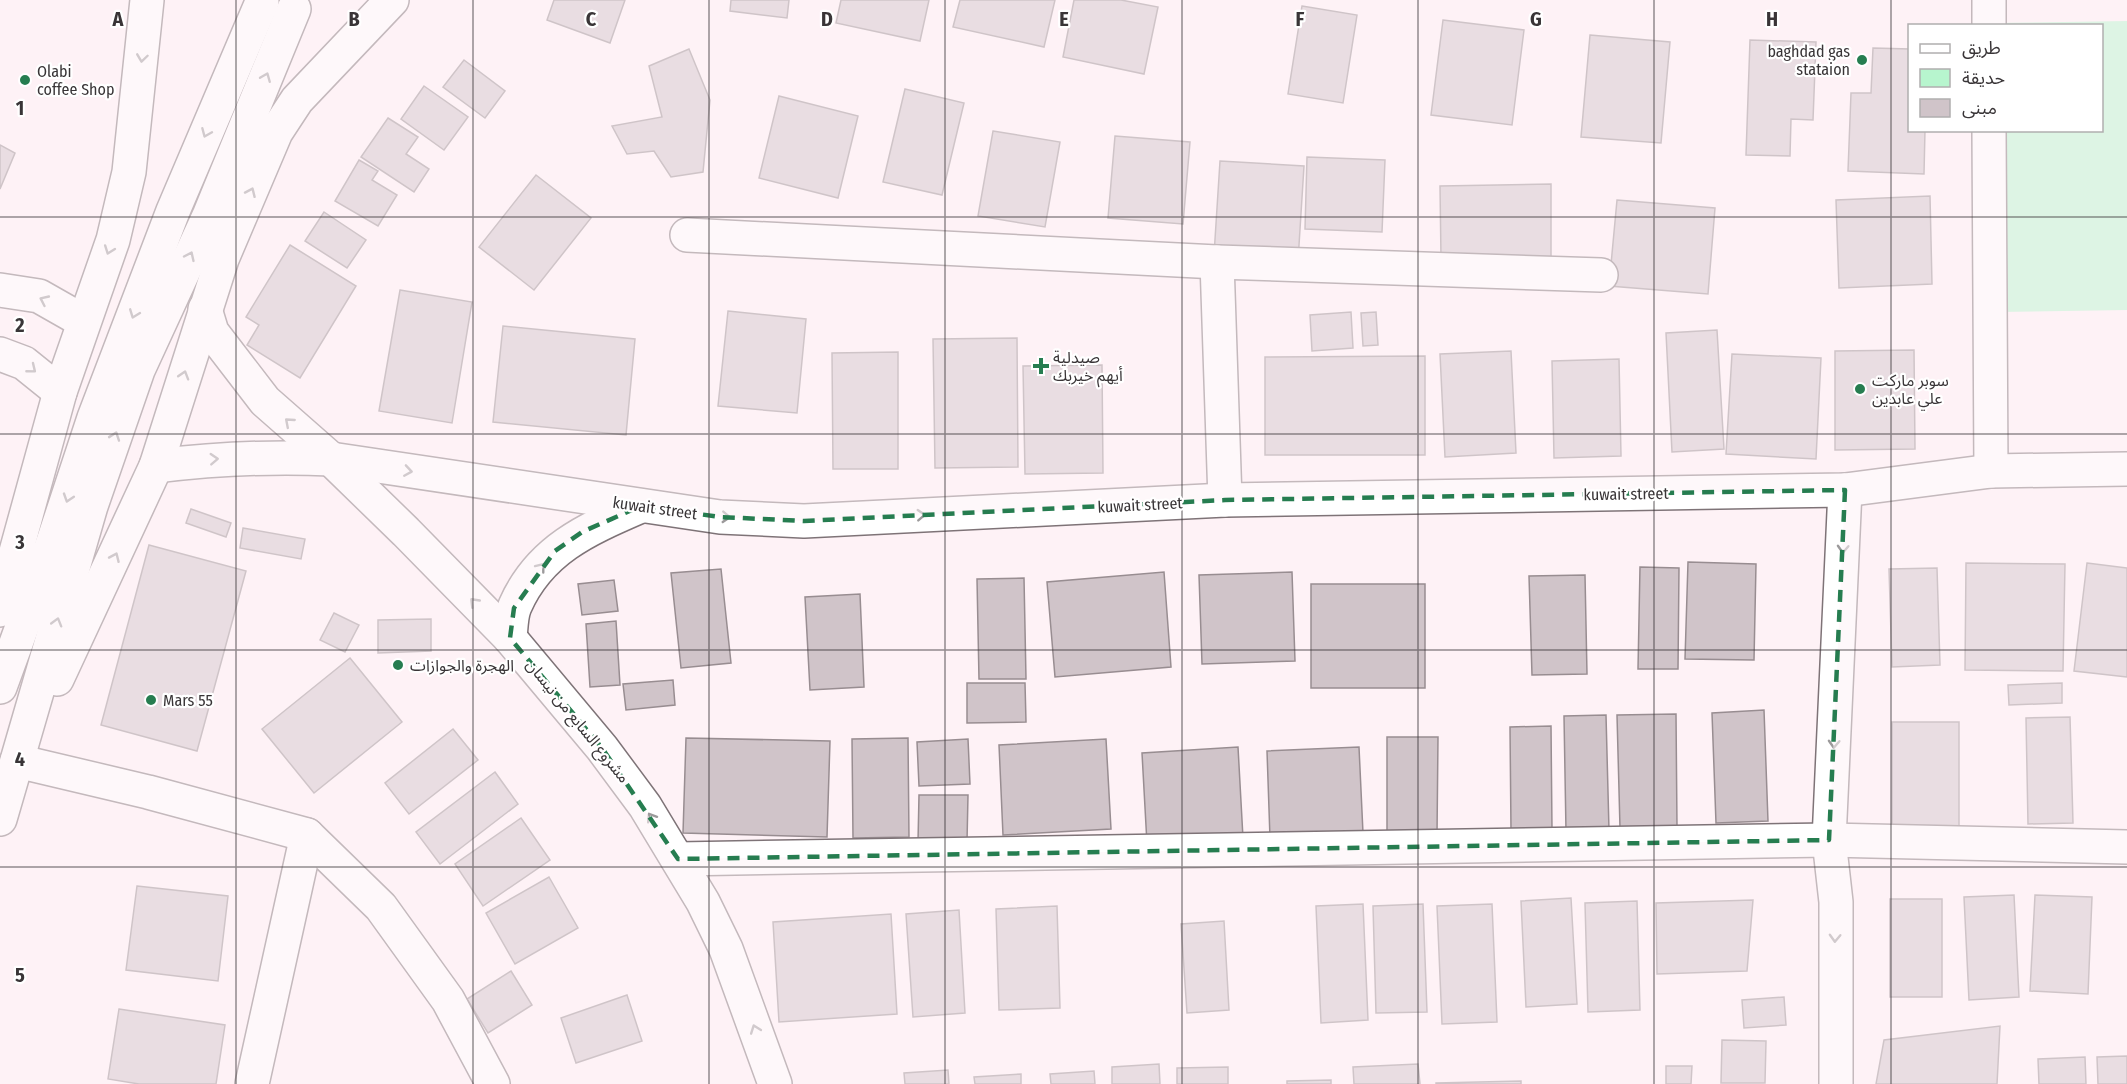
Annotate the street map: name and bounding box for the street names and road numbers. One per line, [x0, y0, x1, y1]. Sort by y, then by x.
street label: kuwait street [1583, 484, 1669, 504]
street label: kuwait street [612, 493, 699, 523]
street label: kuwait street [1097, 493, 1184, 517]
street label: مشروع السابع من نيسان [520, 655, 634, 789]

